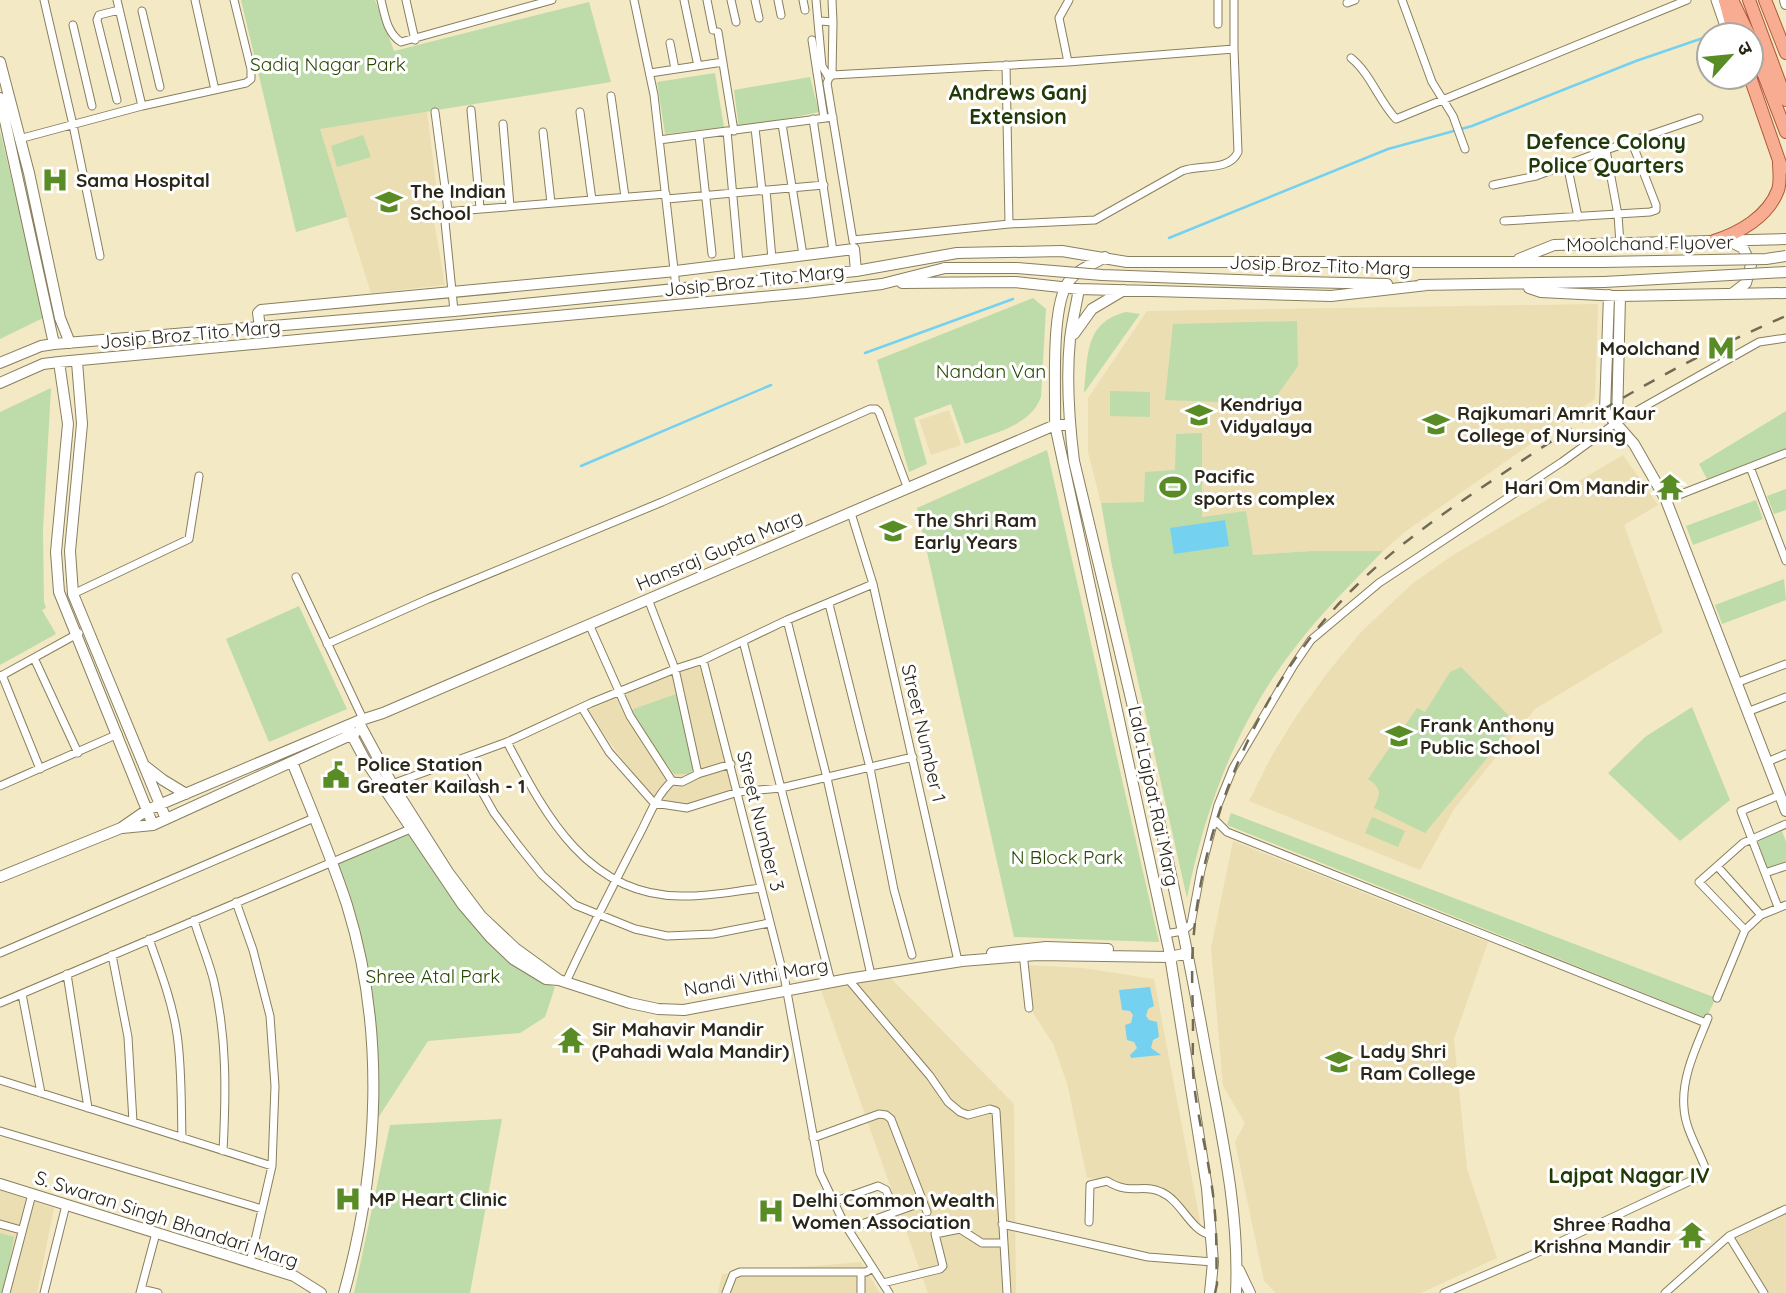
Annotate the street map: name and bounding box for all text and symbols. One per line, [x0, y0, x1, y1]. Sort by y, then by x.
north arrow [1695, 21, 1765, 91]
text: उ [1732, 38, 1759, 59]
park label: Sadiq Nagar Park [250, 52, 406, 76]
district label: Andrews Ganj Extension [949, 79, 1087, 129]
district label: Defence Colony Police Quarters [1526, 128, 1686, 178]
hospital icon: Sama Hospital [40, 165, 70, 195]
place label: Sama Hospital [76, 168, 210, 192]
place label: The Indian School [410, 179, 506, 225]
school or university icon: The Indian School [374, 187, 404, 217]
street label: Moolchand Flyover [1566, 230, 1735, 256]
street label: Josip Broz Tito Marg [1229, 250, 1411, 280]
street label: Josip Broz Tito Marg [662, 259, 846, 301]
street label: Josip Broz Tito Marg [99, 314, 281, 354]
metro station icon: Moolchand [1706, 333, 1736, 363]
place label: Moolchand [1600, 336, 1700, 360]
park label: Nandan Van [936, 359, 1046, 383]
place label: Kendriya Vidyalaya [1220, 392, 1313, 438]
school or university icon: Kendriya Vidyalaya [1184, 400, 1214, 430]
place label: Rajkumari Amrit Kaur College of Nursing [1457, 401, 1656, 447]
school or university icon: Rajkumari Amrit Kaur College of Nursing [1421, 409, 1451, 439]
place label: Pacific sports complex [1194, 464, 1334, 510]
sports icon: Pacific sports complex [1158, 472, 1188, 502]
temple icon: Hari Om Mandir [1655, 472, 1685, 502]
place label: Hari Om Mandir [1505, 475, 1649, 499]
street label: Hansraj Gupta Marg [632, 504, 806, 596]
place label: The Shri Ram Early Years [914, 508, 1037, 554]
school or university icon: The Shri Ram Early Years [878, 516, 908, 546]
street label: Street Number 1 [896, 662, 952, 804]
street label: Lala Lajpat Rai Marg [1123, 704, 1185, 888]
place label: Frank Anthony Public School [1420, 713, 1555, 759]
school or university icon: Frank Anthony Public School [1384, 721, 1414, 751]
street label: Street Number 3 [732, 748, 790, 894]
place label: Police Station Greater Kailash - 1 [357, 752, 526, 798]
public building icon: Police Station Greater Kailash - 1 [321, 760, 351, 790]
park label: N Block Park [1011, 845, 1123, 869]
street label: Nandi Vithi Marg [682, 952, 830, 1002]
park label: Shree Atal Park [366, 964, 500, 988]
place label: Sir Mahavir Mandir (Pahadi Wala Mandir) [592, 1017, 789, 1063]
temple icon: Sir Mahavir Mandir (Pahadi Wala Mandir) [556, 1025, 586, 1055]
place label: Lady Shri Ram College [1360, 1039, 1476, 1085]
school or university icon: Lady Shri Ram College [1324, 1047, 1354, 1077]
district label: Lajpat Nagar IV [1548, 1162, 1710, 1188]
street label: S. Swaran Singh Bhandari Marg [32, 1165, 302, 1273]
hospital icon: MP Heart Clinic [333, 1184, 363, 1214]
place label: MP Heart Clinic [369, 1187, 507, 1211]
place label: Delhi Common Wealth Women Association [792, 1188, 995, 1234]
hospital icon: Delhi Common Wealth Women Association [756, 1196, 786, 1226]
place label: Shree Radha Krishna Mandir [1534, 1212, 1671, 1258]
temple icon: Shree Radha Krishna Mandir [1677, 1220, 1707, 1250]

